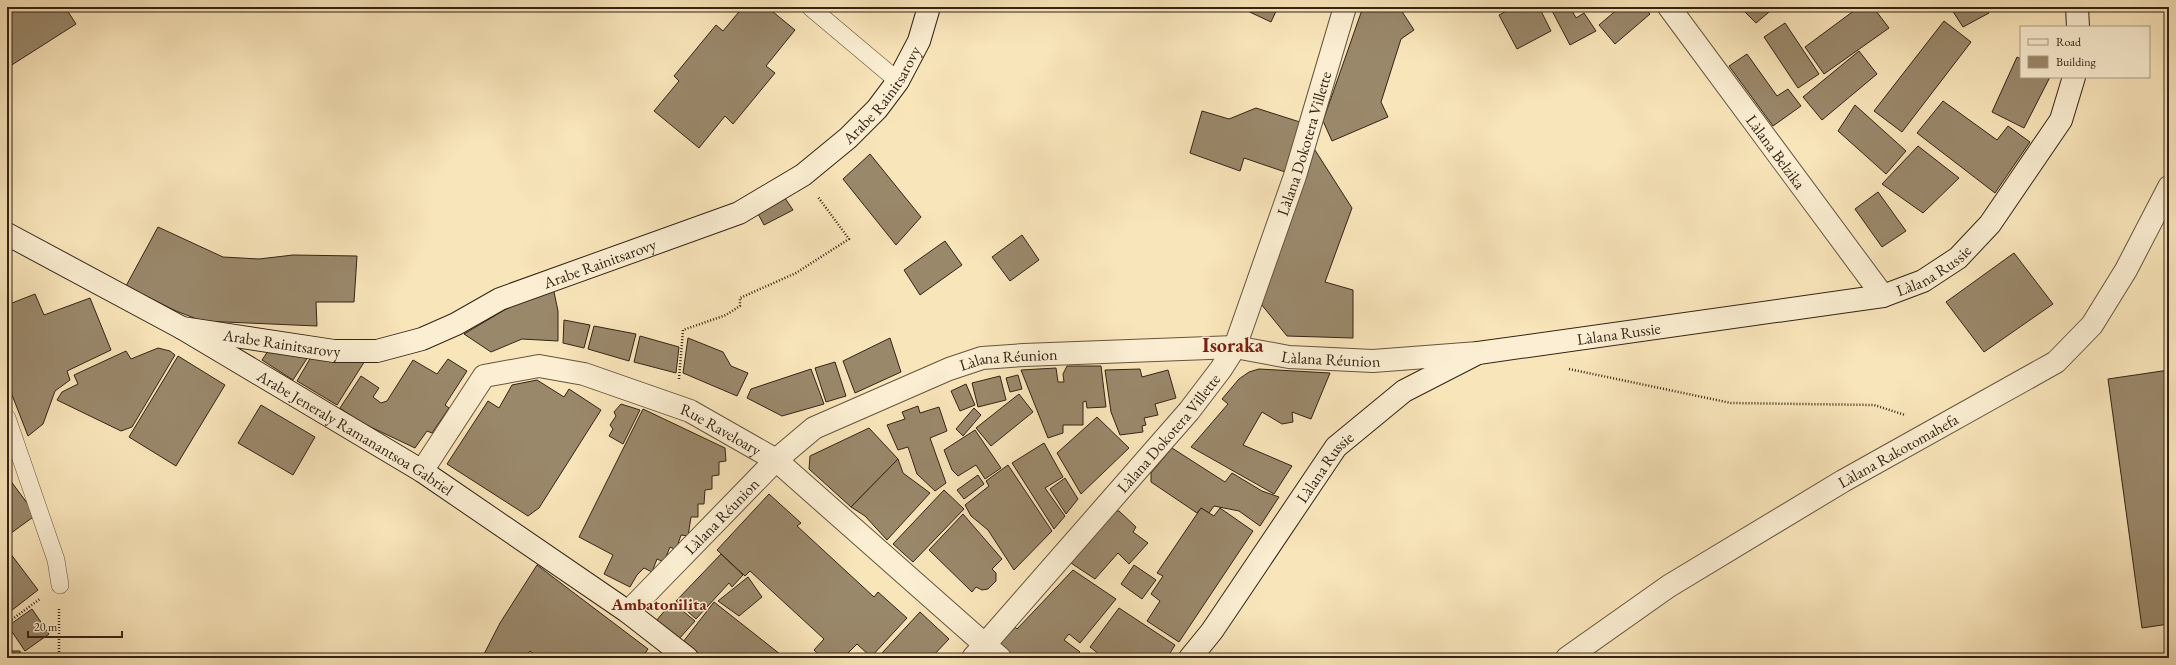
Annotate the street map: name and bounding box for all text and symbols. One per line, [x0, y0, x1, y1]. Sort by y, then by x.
legend [2020, 26, 2150, 78]
text: Road [2056, 34, 2082, 50]
street label: Arabe Rainitsarovy [837, 41, 926, 149]
text: Building [2056, 54, 2097, 70]
street label: Làlana Dokotera Villette [1271, 69, 1336, 218]
street label: Làlana Belzika [1742, 110, 1811, 194]
street label: Arabe Rainitsarovy [540, 233, 660, 293]
street label: Làlana Russie [1893, 240, 1976, 301]
street label: Làlana Russie [1575, 317, 1662, 349]
street label: Arabe Rainitsarovy [221, 324, 341, 362]
district label: Isoraka [1202, 332, 1264, 358]
street label: Làlana Réunion [956, 343, 1058, 375]
street label: Làlana Réunion [1280, 345, 1382, 372]
street label: Arabe Jeneraly Ramanantsoa Gabriel [253, 364, 458, 500]
street label: Làlana Dokotera Villette [1112, 369, 1225, 497]
street label: Rue Raveloary [678, 398, 766, 461]
street label: Làlana Rakotomahefa [1834, 408, 1962, 492]
street label: Làlana Russie [1291, 427, 1358, 507]
street label: Làlana Réunion [679, 473, 764, 559]
district label: Ambatonilita [610, 593, 707, 615]
scale bar [28, 613, 122, 639]
text: 20 m [34, 619, 58, 635]

